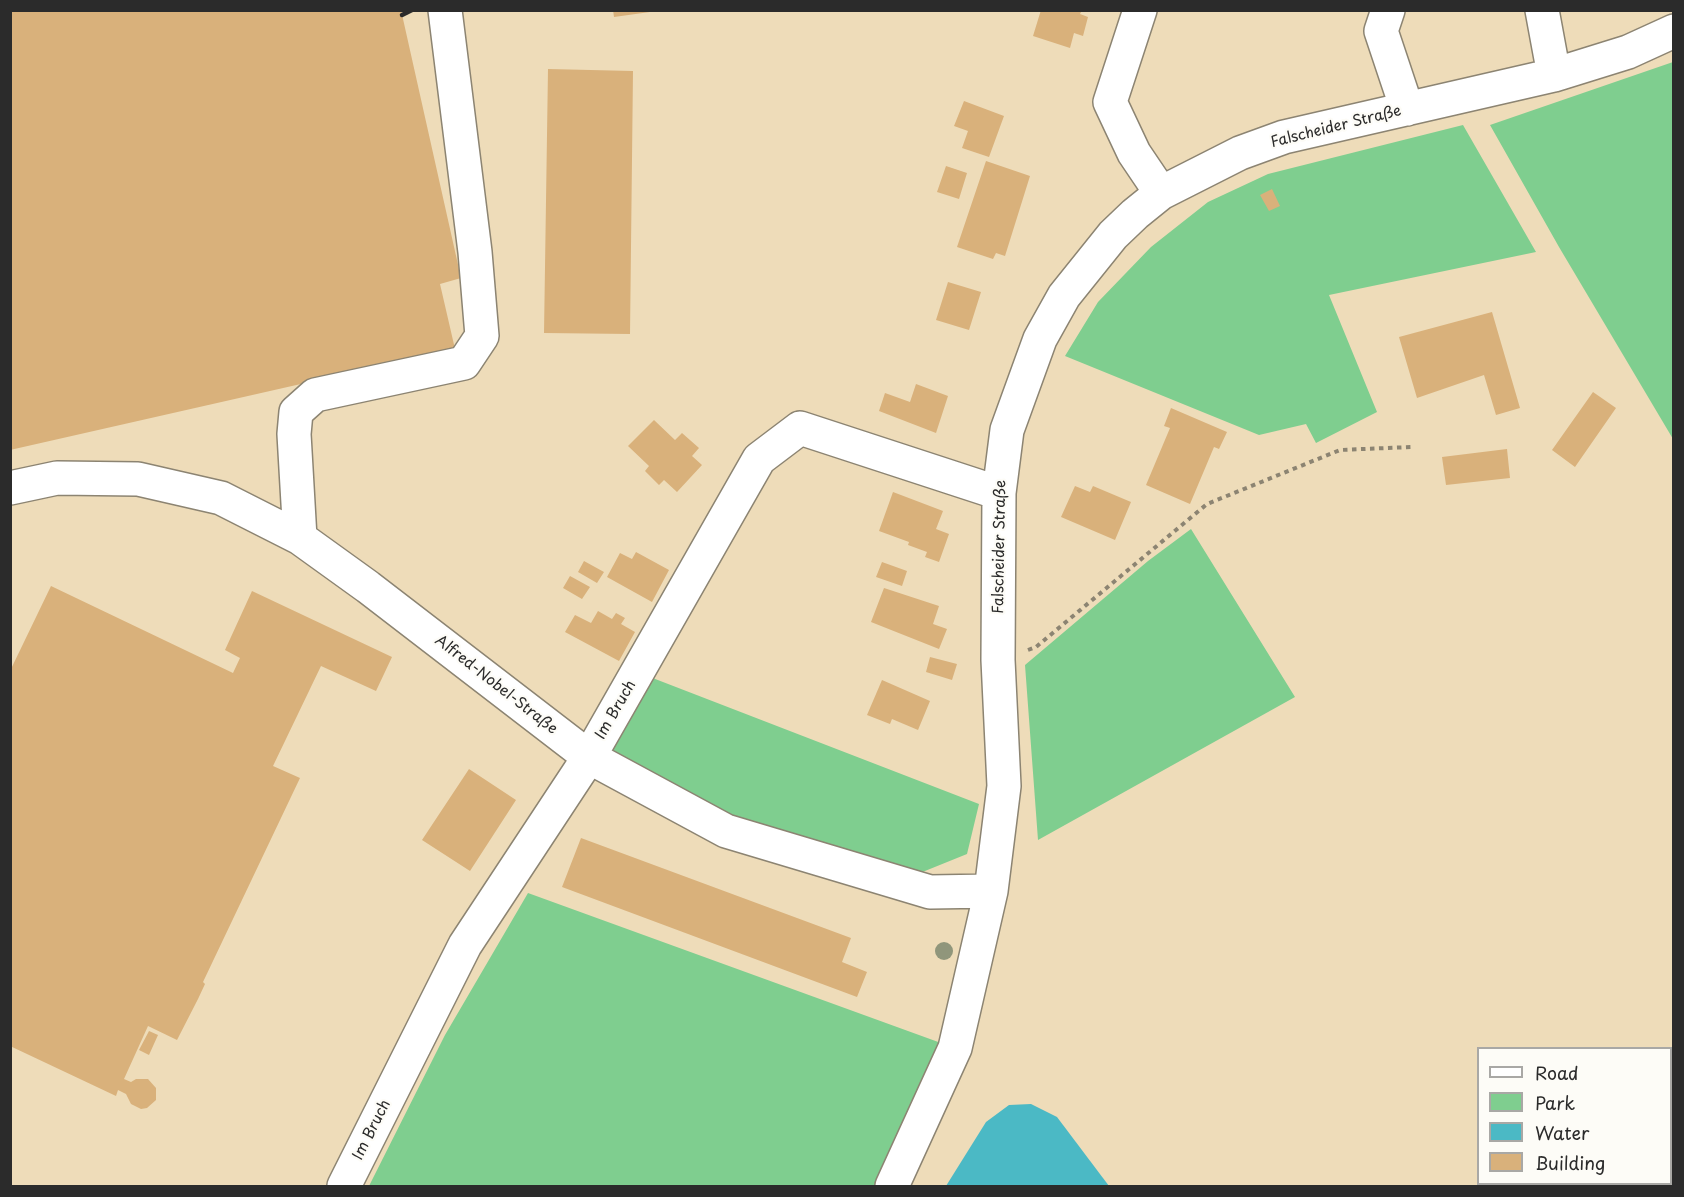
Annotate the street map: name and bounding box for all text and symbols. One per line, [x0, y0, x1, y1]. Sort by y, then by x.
street label: Falscheider Straße [1269, 102, 1403, 152]
street label: Falscheider Straße [990, 480, 1010, 614]
street label: Alfred-Nobel-Straße [431, 632, 561, 738]
street label: Im Bruch [592, 677, 640, 743]
legend [1477, 1047, 1672, 1185]
text: Road [1535, 1059, 1579, 1086]
text: Park [1535, 1089, 1575, 1116]
street label: Im Bruch [349, 1097, 395, 1163]
text: Water [1535, 1119, 1589, 1146]
text: Building [1535, 1149, 1605, 1176]

